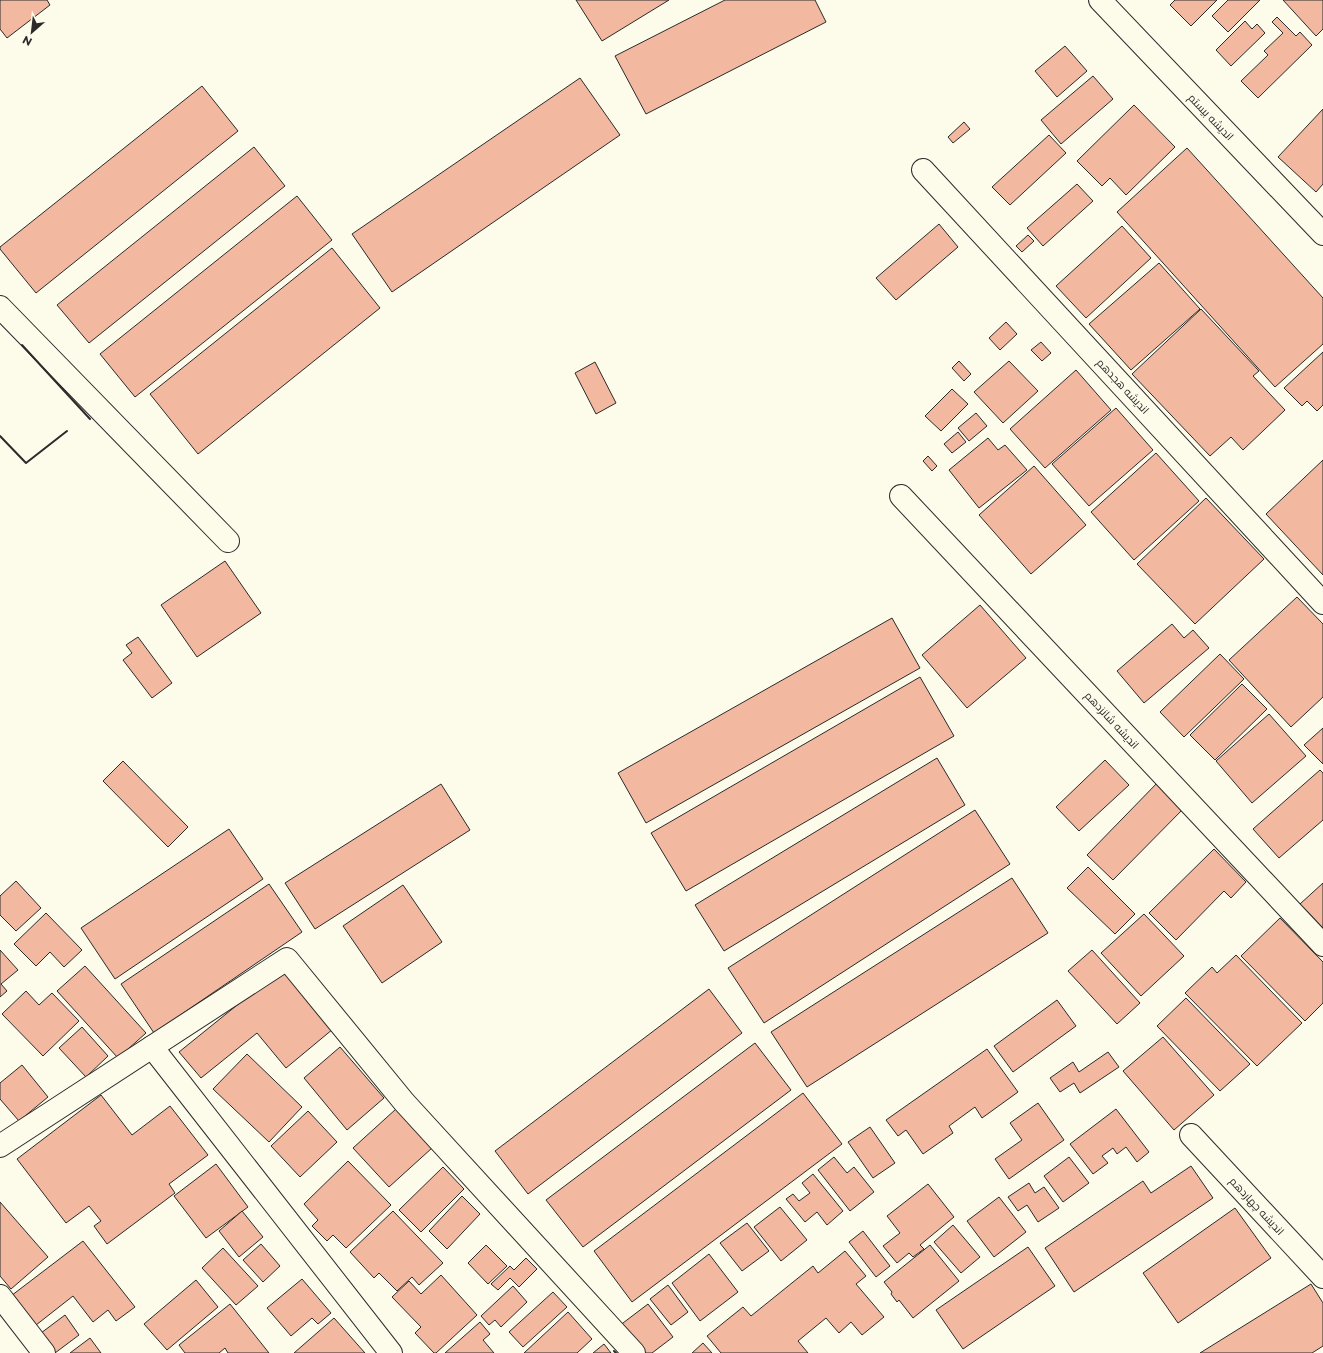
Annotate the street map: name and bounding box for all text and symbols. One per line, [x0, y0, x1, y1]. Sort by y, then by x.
north arrow [12, 12, 52, 52]
text: N [20, 33, 35, 49]
street label: اندیشه بیستم [1185, 91, 1237, 144]
street label: اندیشه هجدهم [1093, 355, 1152, 417]
street label: اندیشه شانزدهم [1081, 688, 1142, 752]
street label: اندیشه چهاردهم [1226, 1174, 1287, 1239]

